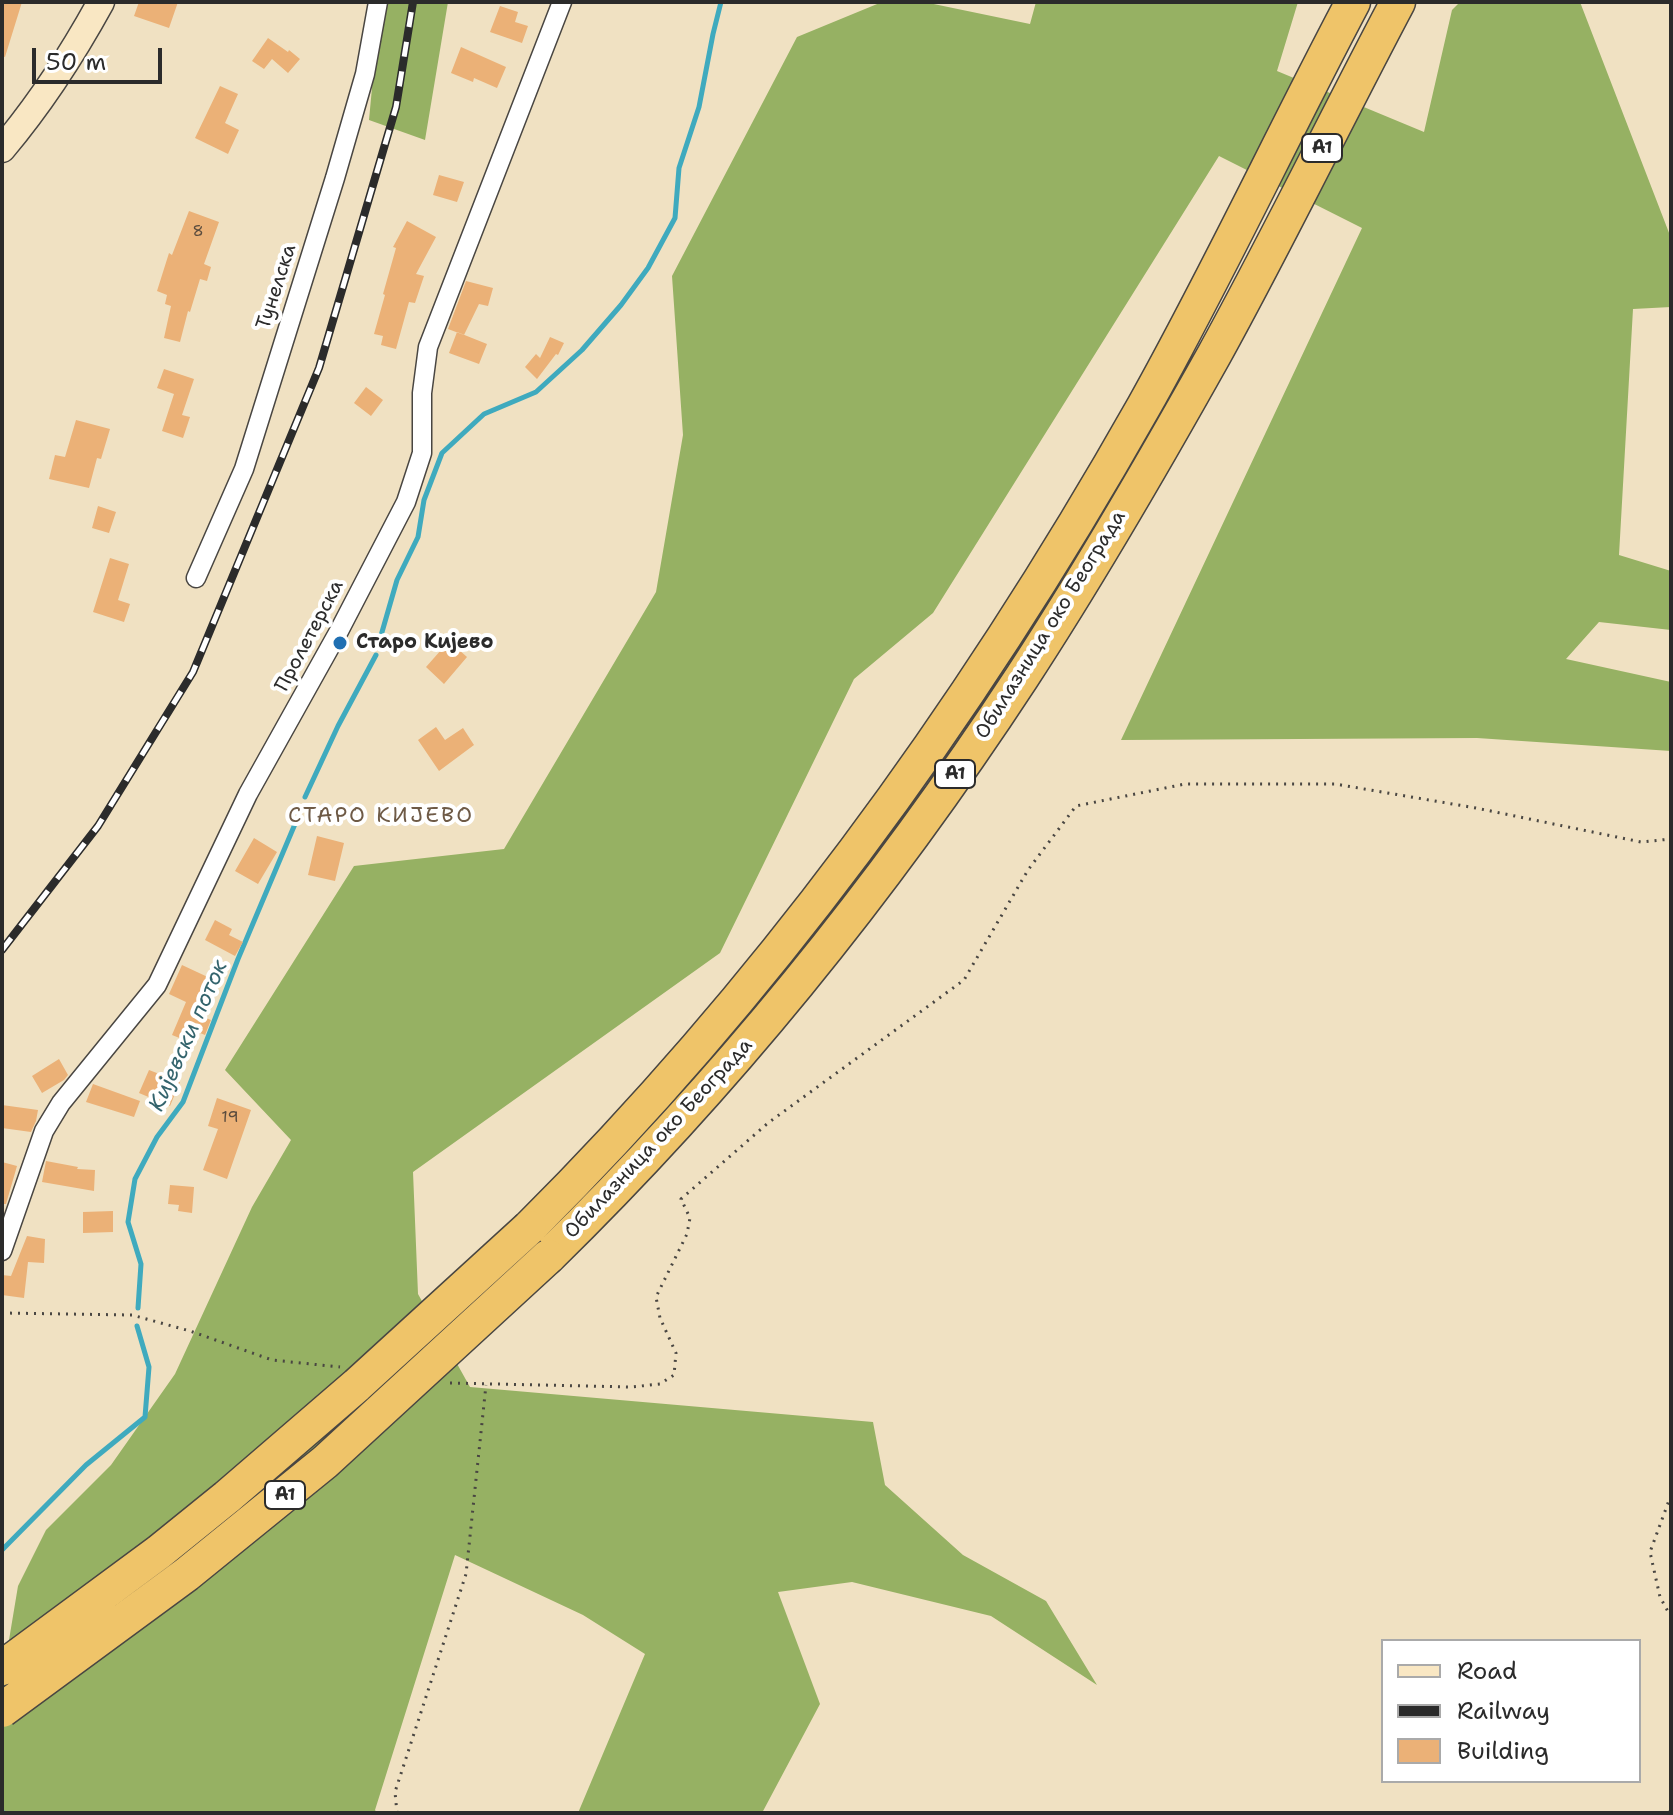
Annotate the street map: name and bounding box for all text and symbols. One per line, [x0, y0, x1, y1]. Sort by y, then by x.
scale bar [36, 32, 166, 82]
text: 50 m [46, 46, 106, 78]
road number: A1 [1302, 134, 1342, 162]
house number: 8 [192, 222, 204, 242]
street label: Тунелска [252, 241, 302, 333]
street label: Обилазница око Београда [971, 506, 1131, 744]
street label: Пролетерска [271, 576, 349, 696]
place label: Старо Кијево [356, 631, 493, 655]
marker: Старо Кијево [331, 634, 349, 652]
road number: A1 [935, 760, 975, 788]
district label: СТАРО КИЈЕВО [288, 803, 474, 829]
water label: Кијевски поток [144, 956, 234, 1116]
street label: Обилазница око Београда [560, 1034, 758, 1244]
house number: 19 [221, 1108, 239, 1128]
road number: A1 [265, 1481, 305, 1509]
legend [1381, 1639, 1641, 1783]
text: Road [1457, 1655, 1517, 1687]
text: Railway [1457, 1695, 1550, 1727]
text: Building [1457, 1735, 1549, 1767]

